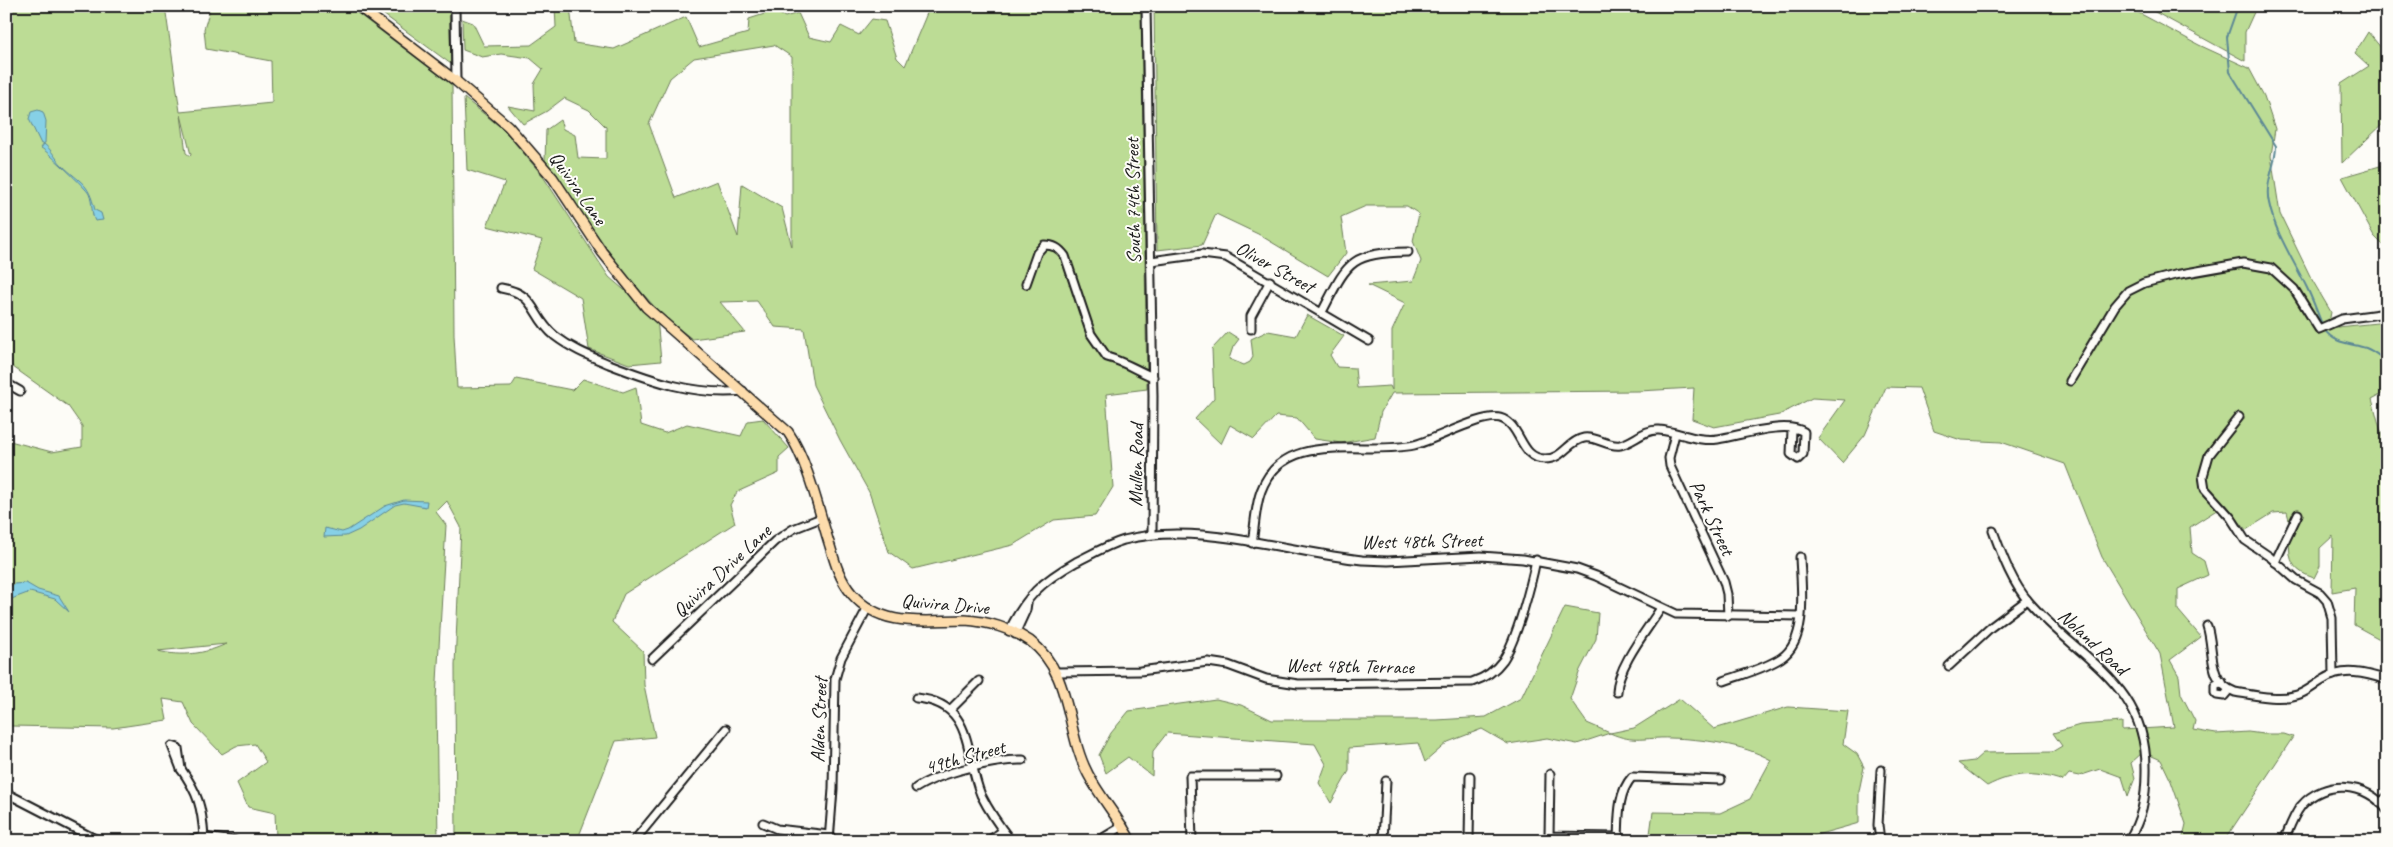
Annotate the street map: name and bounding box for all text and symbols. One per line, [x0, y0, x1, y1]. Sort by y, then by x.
street label: South 74th Street [1119, 135, 1147, 264]
street label: Quivira Lane [544, 146, 613, 231]
street label: Oliver Street [1231, 235, 1322, 300]
street label: Mullen Road [1123, 420, 1149, 507]
street label: Park Street [1684, 477, 1741, 562]
street label: Quivira Drive Lane [668, 518, 778, 623]
street label: West 48th Street [1361, 527, 1485, 555]
street label: Quivira Drive [900, 588, 991, 620]
street label: Noland Road [2053, 603, 2135, 683]
street label: West 48th Terrace [1286, 652, 1416, 680]
street label: Alden Street [805, 674, 833, 763]
street label: 49th Street [922, 734, 1010, 780]

